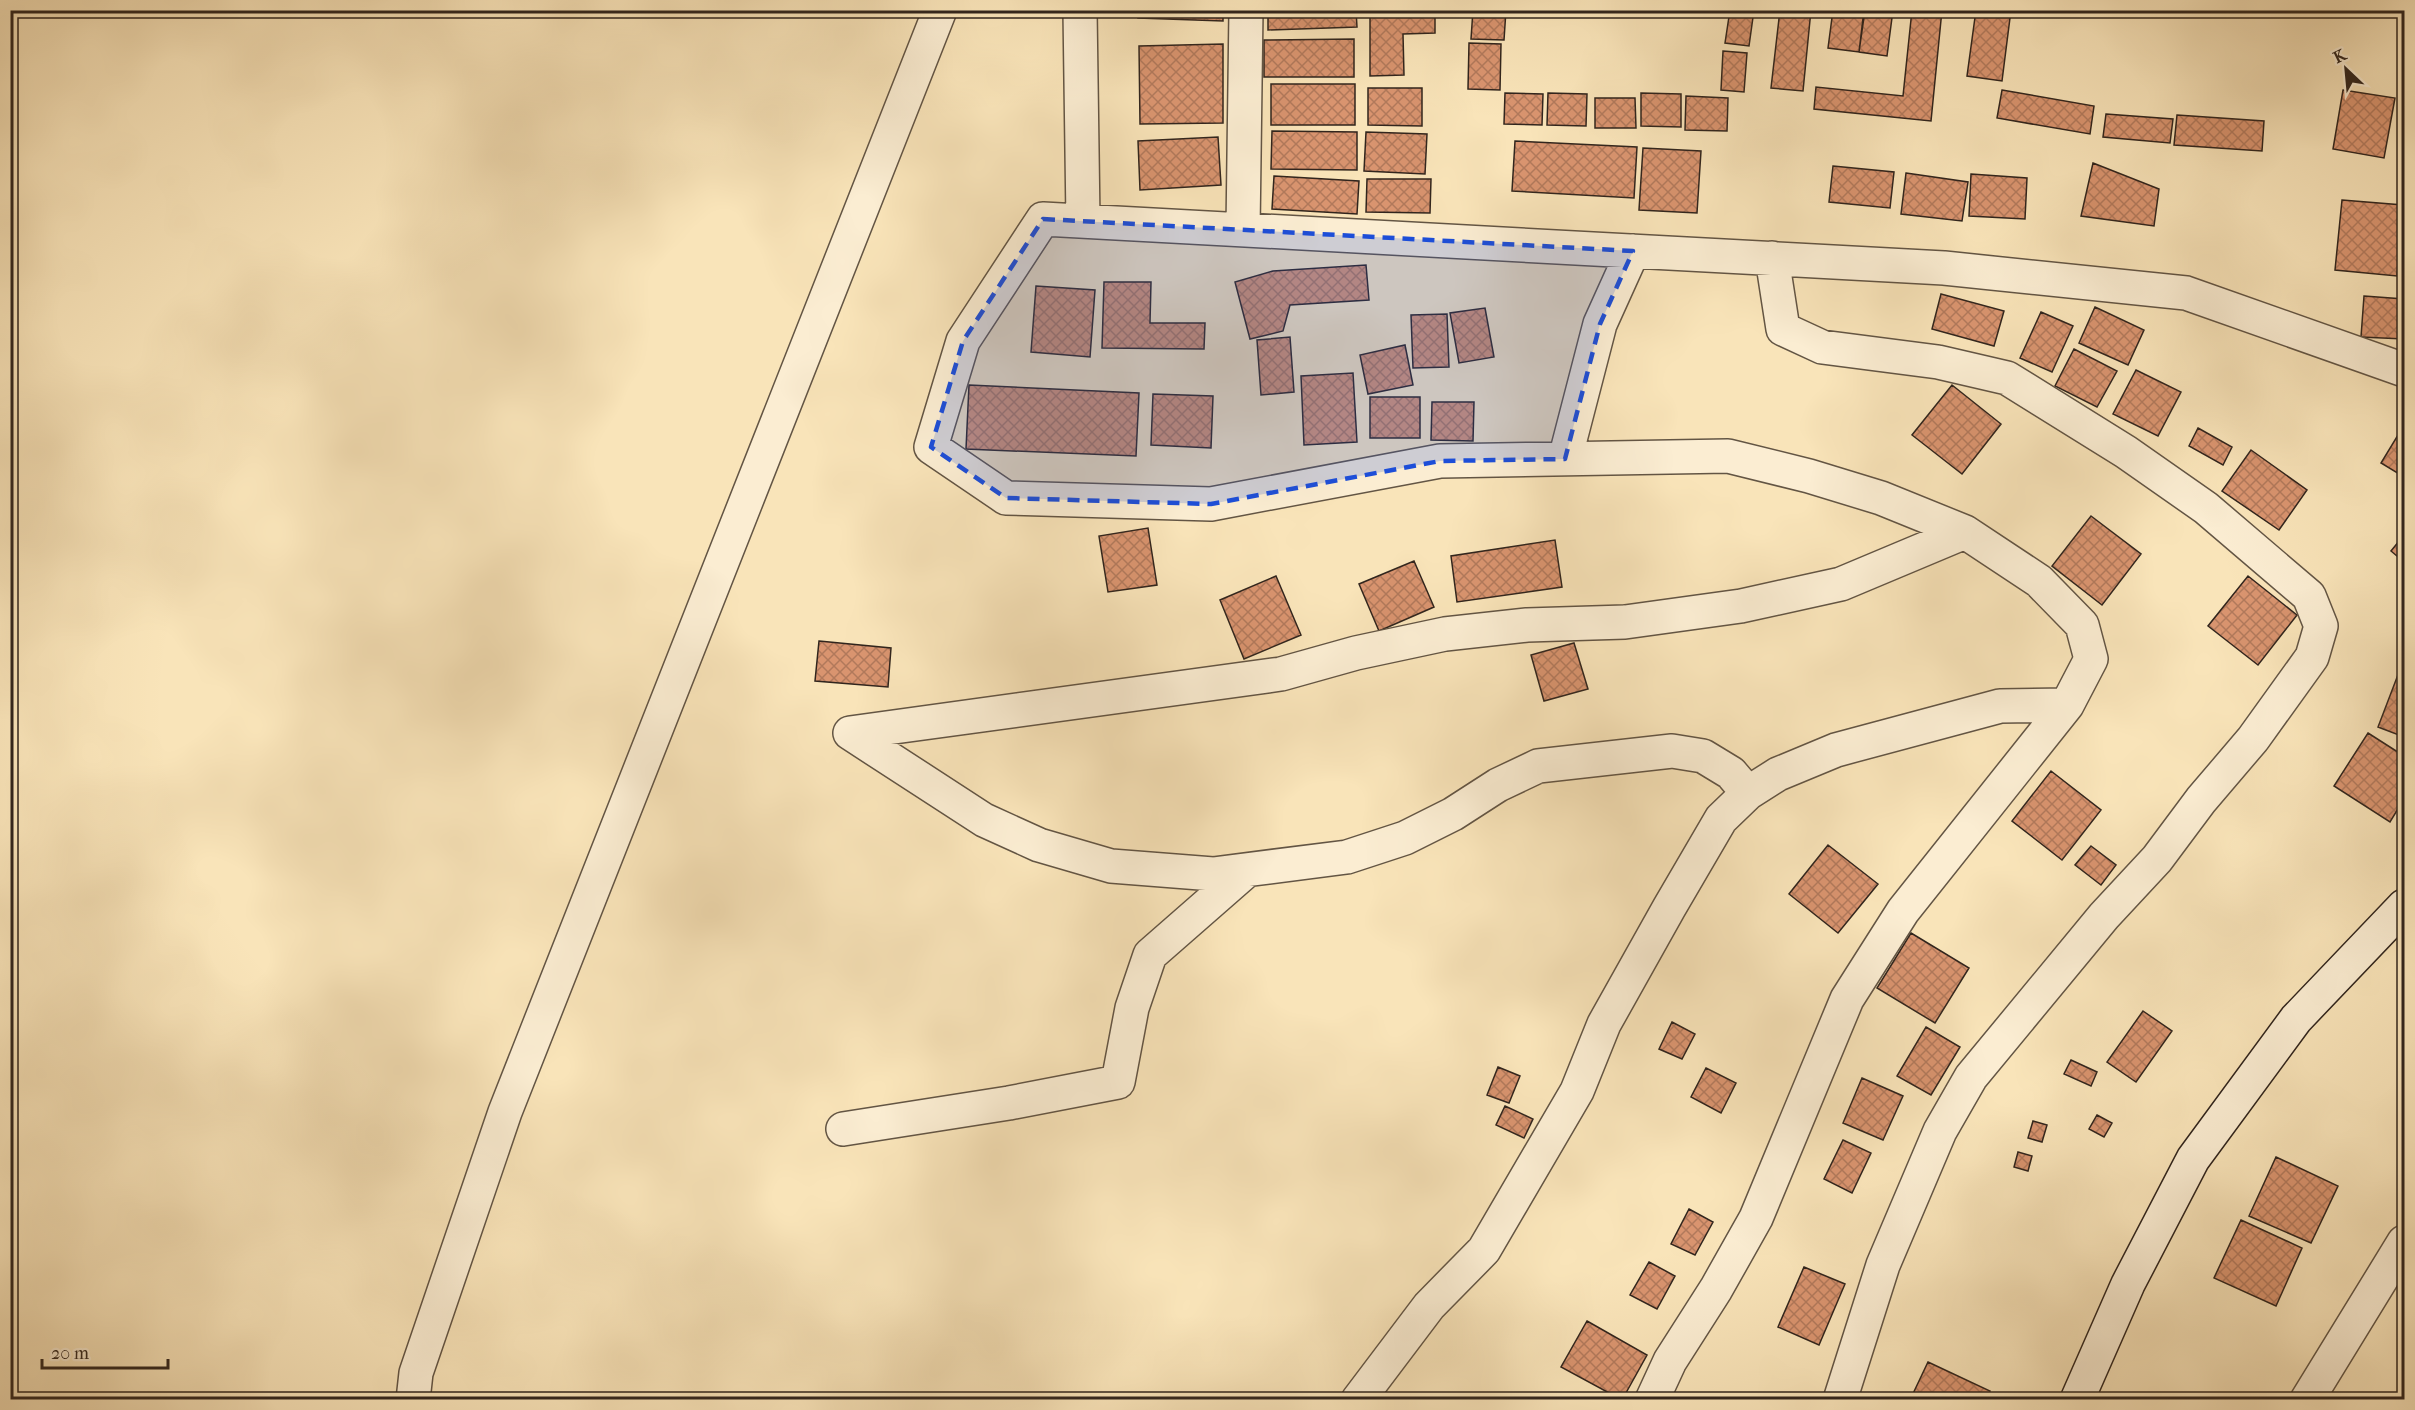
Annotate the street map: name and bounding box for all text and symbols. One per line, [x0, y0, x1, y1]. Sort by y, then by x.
north arrow [2316, 39, 2376, 99]
text: K [2330, 44, 2350, 67]
scale bar [42, 1332, 168, 1370]
text: 20 m [51, 1343, 89, 1364]

